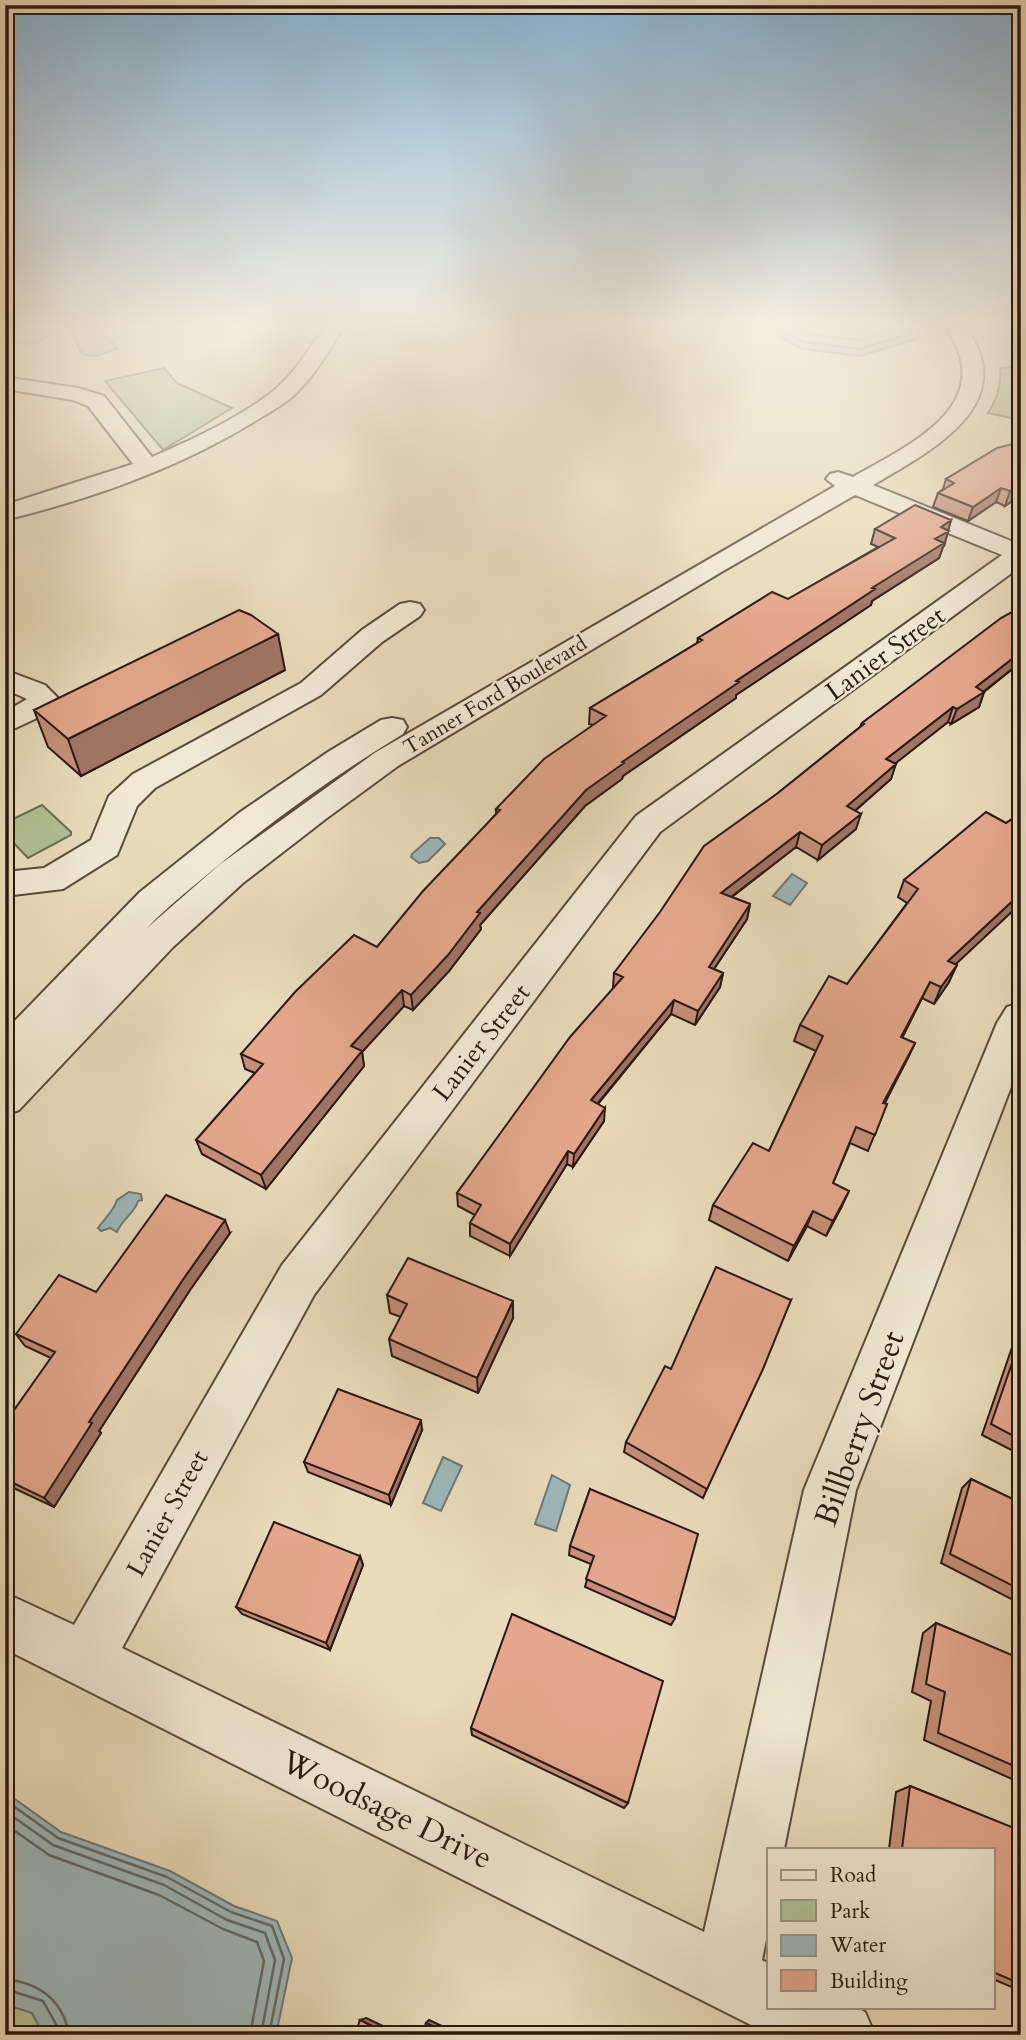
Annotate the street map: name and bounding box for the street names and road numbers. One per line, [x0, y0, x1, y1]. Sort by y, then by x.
street label: Lanier Street [818, 598, 952, 709]
street label: Tanner Ford Boulevard [398, 629, 593, 762]
street label: Lanier Street [425, 976, 538, 1108]
street label: Billberry Street [804, 1325, 916, 1532]
street label: Lanier Street [118, 1444, 217, 1583]
street label: Woodsage Drive [273, 1739, 500, 1880]

